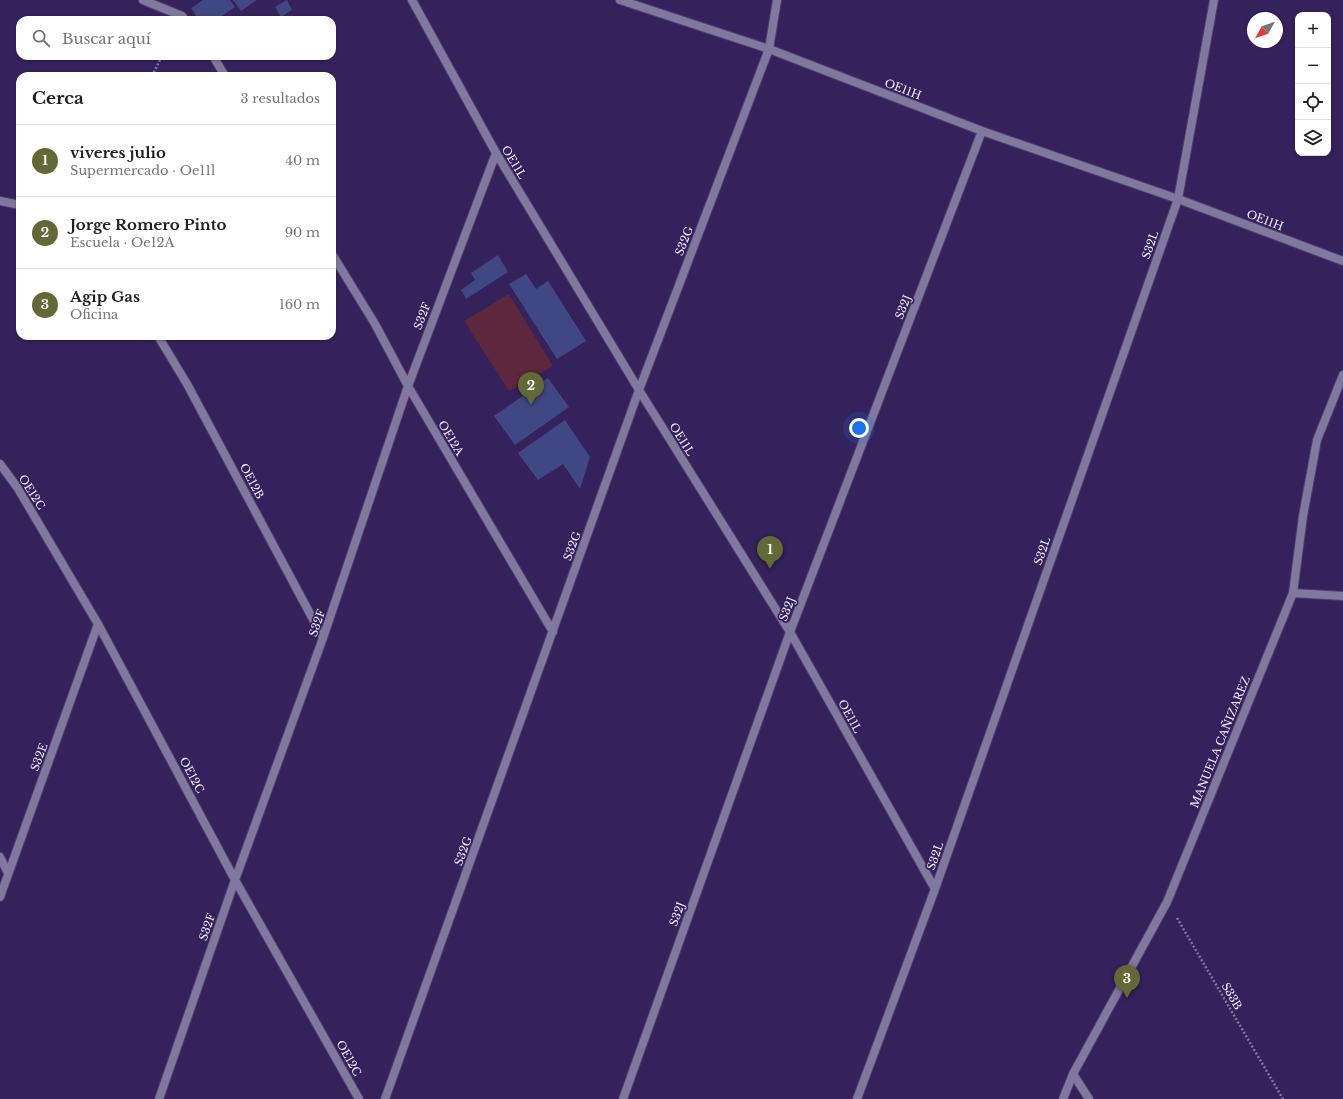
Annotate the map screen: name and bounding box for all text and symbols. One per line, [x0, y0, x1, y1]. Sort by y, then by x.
north arrow [1247, 12, 1283, 48]
map controls [1295, 12, 1331, 156]
button: + [1295, 12, 1331, 48]
search box [16, 16, 336, 60]
icon: search [30, 27, 52, 49]
text: Buscar aquí [62, 29, 151, 48]
button: − [1295, 48, 1331, 84]
street label: OE11H [883, 76, 923, 102]
button: locate [1295, 84, 1331, 120]
text: Cerca [32, 88, 84, 109]
text: 3 resultados [241, 90, 320, 107]
button: layers [1295, 120, 1331, 156]
text: viveres julio [70, 143, 166, 162]
street label: OE11L [499, 143, 529, 181]
text: 1 [42, 152, 48, 169]
text: 40 m [285, 152, 320, 169]
text: Supermercado · Oe11l [70, 162, 215, 179]
street label: OE11H [1245, 207, 1285, 233]
text: Jorge Romero Pinto [70, 215, 226, 234]
text: 2 [41, 224, 49, 241]
text: 90 m [285, 224, 320, 241]
street label: S32G [672, 224, 696, 258]
street label: S32L [1139, 229, 1161, 261]
text: Escuela · Oe12A [70, 234, 175, 251]
text: Agip Gas [70, 287, 140, 306]
street label: S32J [892, 293, 914, 321]
text: 3 [41, 296, 49, 313]
text: 160 m [279, 296, 320, 313]
street label: S32F [410, 300, 434, 332]
text: Oficina [70, 306, 118, 323]
pin: 2 [518, 372, 544, 405]
street label: OE12A [435, 418, 467, 459]
your location [849, 418, 869, 438]
street label: OE11L [667, 420, 697, 458]
street label: OE12B [237, 461, 267, 501]
street label: OE12C [16, 472, 48, 512]
street label: S32G [560, 529, 584, 563]
street label: S32L [1031, 535, 1053, 567]
pin: 1 [757, 536, 783, 569]
street label: S32J [776, 595, 798, 623]
street label: S32F [306, 607, 328, 639]
street label: MANUELA CAÑIZAREZ [1187, 674, 1253, 810]
street label: OE11L [835, 697, 865, 735]
street label: S32E [28, 741, 50, 773]
street label: OE12C [177, 755, 207, 796]
street label: S32G [451, 834, 475, 868]
street label: S32L [924, 840, 946, 872]
street label: S32J [666, 900, 688, 928]
street label: S32F [196, 911, 218, 943]
pin: 3 [1114, 965, 1140, 998]
street label: S33B [1219, 980, 1245, 1012]
street label: OE12C [333, 1038, 365, 1078]

